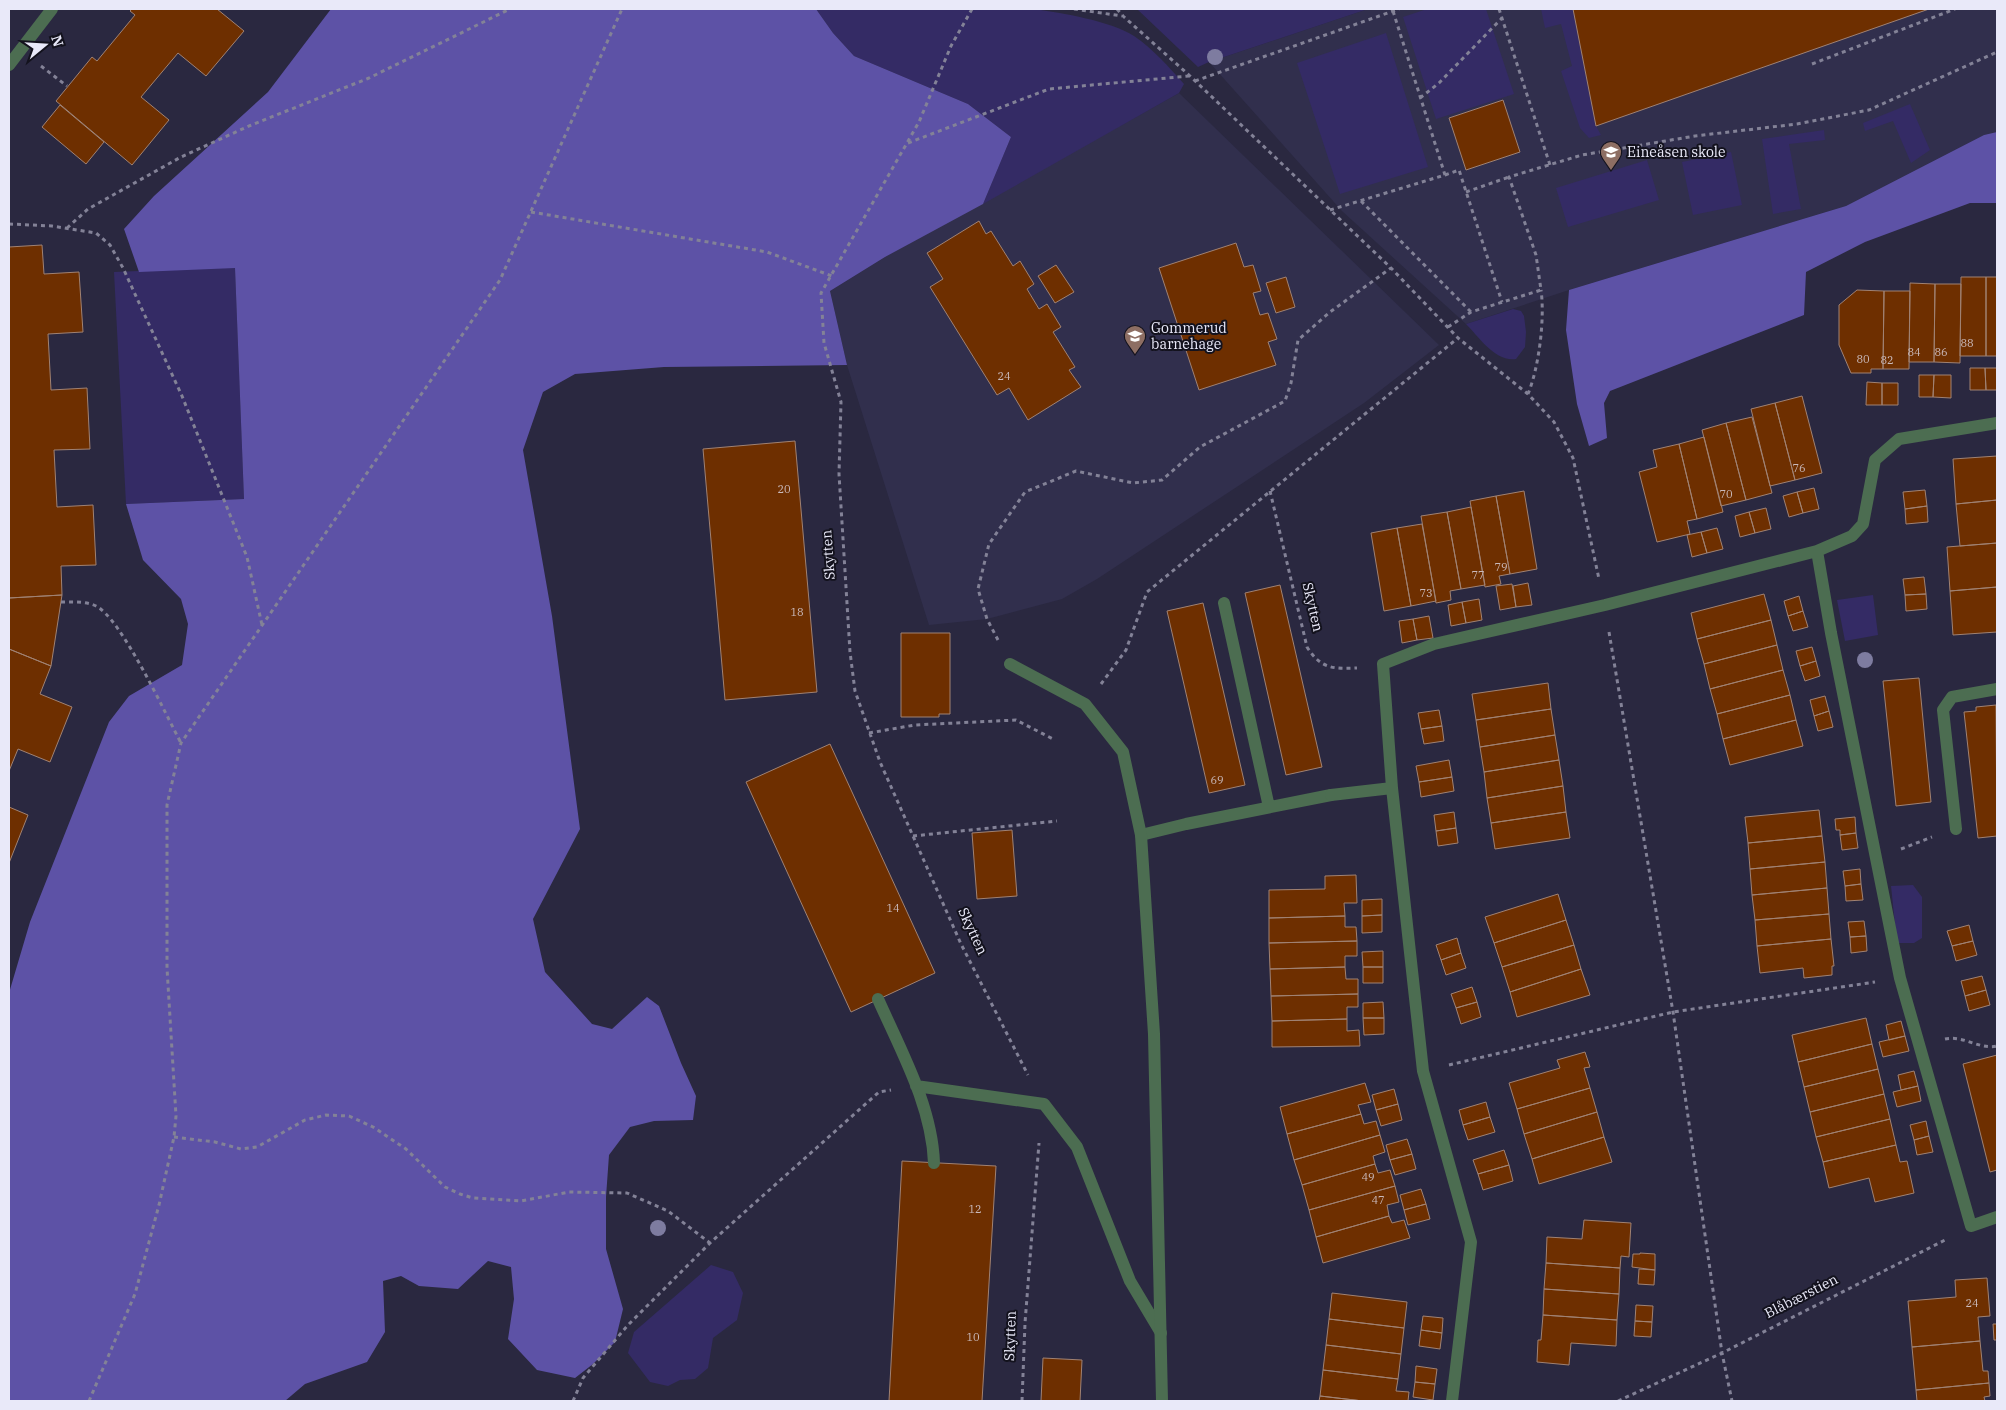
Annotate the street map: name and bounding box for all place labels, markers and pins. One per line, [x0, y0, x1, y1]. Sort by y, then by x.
school or university icon: Eineåsen skole [1599, 140, 1623, 171]
place label: Eineåsen skole [1627, 143, 1726, 161]
place label: Gommerud barnehage [1151, 319, 1227, 353]
school or university icon: Gommerud barnehage [1123, 324, 1147, 355]

